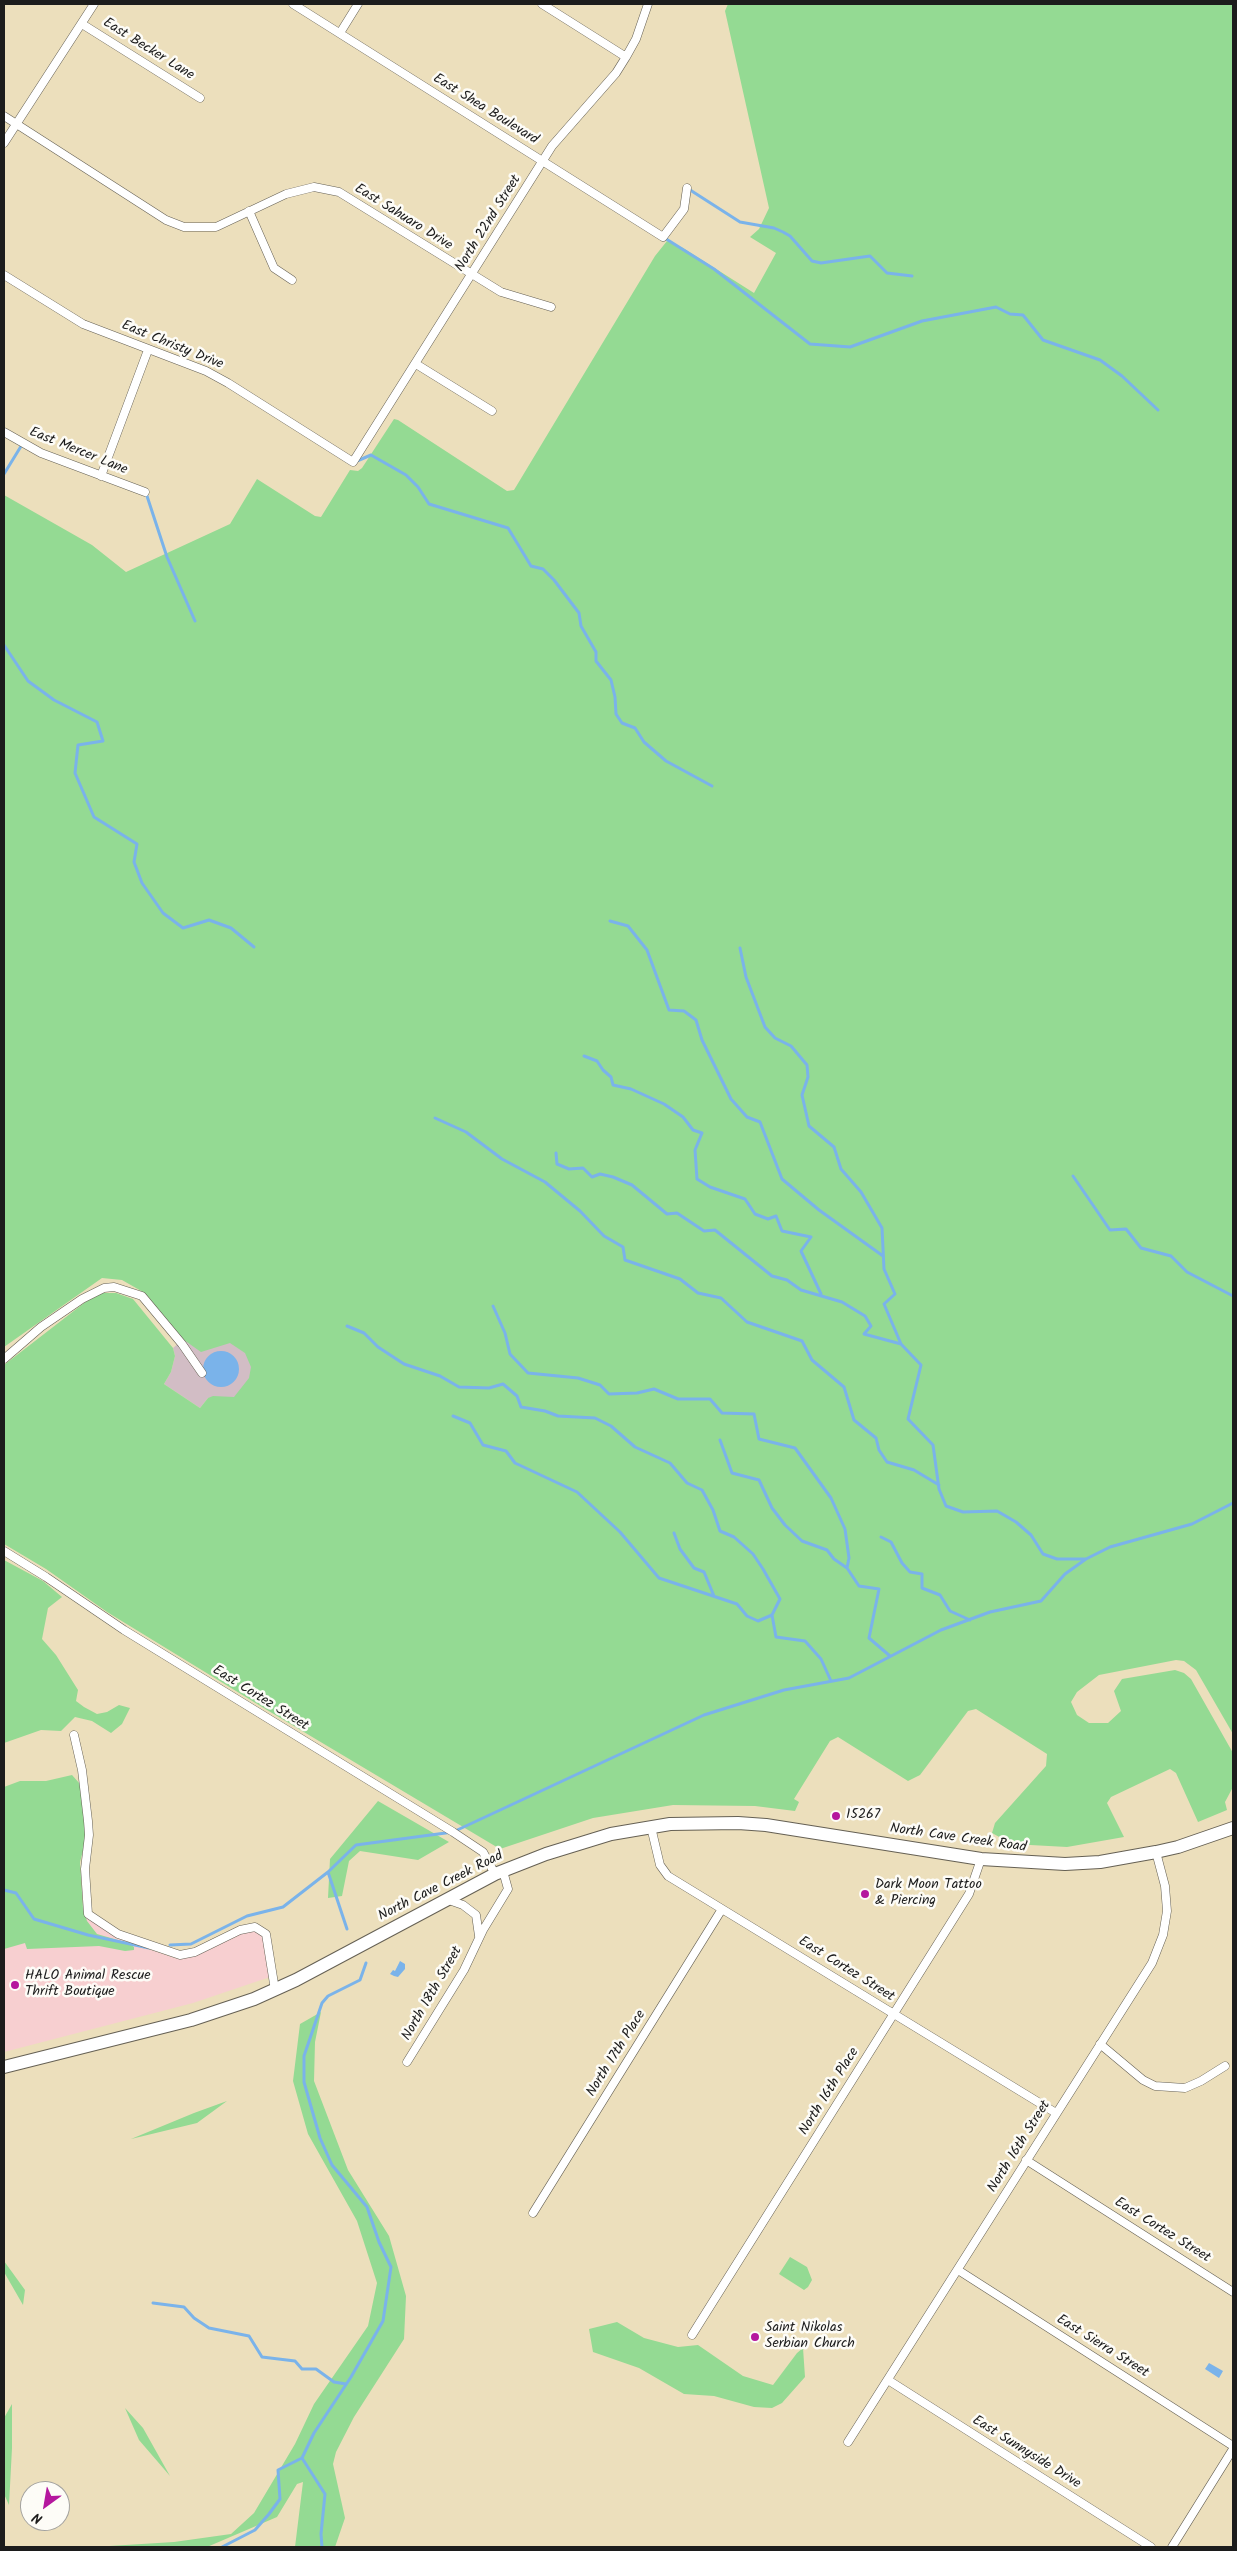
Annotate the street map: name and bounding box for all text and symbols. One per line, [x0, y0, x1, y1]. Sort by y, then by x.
street label: East Becker Lane [99, 15, 197, 85]
street label: East Shea Boulevard [429, 71, 541, 149]
street label: North 22nd Street [453, 173, 525, 275]
street label: East Sahuaro Drive [351, 181, 455, 255]
street label: East Christy Drive [119, 318, 225, 374]
street label: East Mercer Lane [26, 425, 130, 479]
street label: East Cortez Street [209, 1663, 311, 1735]
place label: 15267 [846, 1808, 880, 1824]
marker: 15267 [830, 1810, 842, 1822]
street label: North Cave Creek Road [889, 1821, 1027, 1857]
street label: North Cave Creek Road [376, 1848, 506, 1926]
place label: Dark Moon Tattoo & Piercing [875, 1878, 982, 1910]
marker: Dark Moon Tattoo & Piercing [859, 1888, 871, 1900]
street label: East Cortez Street [795, 1934, 897, 2006]
street label: North 18th Street [399, 1944, 467, 2044]
place label: HALO Animal Rescue Thrift Boutique [25, 1969, 150, 2001]
marker: HALO Animal Rescue Thrift Boutique [9, 1979, 21, 1991]
street label: North 17th Place [584, 2008, 650, 2100]
street label: North 16th Place [796, 2045, 864, 2139]
street label: North 16th Street [985, 2098, 1055, 2196]
street label: East Cortez Street [1111, 2195, 1213, 2267]
street label: East Sierra Street [1053, 2312, 1151, 2382]
place label: Saint Nikolas Serbian Church [765, 2321, 855, 2354]
marker: Saint Nikolas Serbian Church [749, 2331, 761, 2343]
street label: East Sunnyside Drive [969, 2413, 1083, 2493]
north arrow [20, 2481, 70, 2531]
text: N [28, 2506, 47, 2530]

